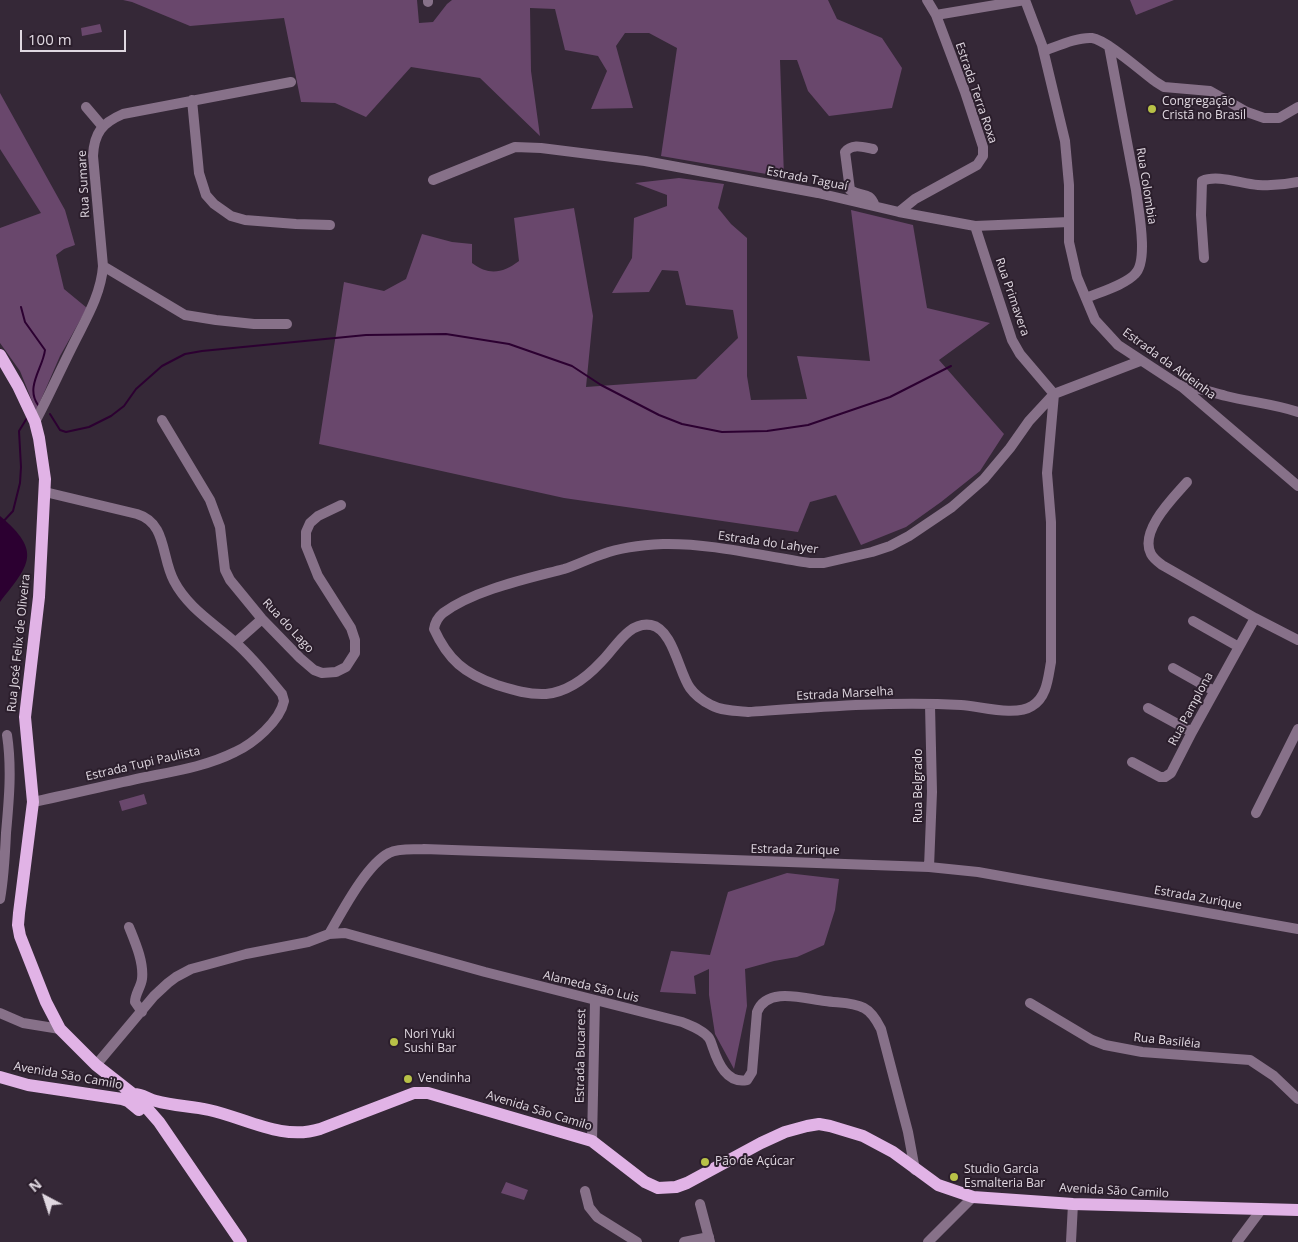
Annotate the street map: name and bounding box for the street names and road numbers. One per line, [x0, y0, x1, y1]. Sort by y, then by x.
street label: Estrada Terra Roxa [952, 41, 1000, 145]
street label: Rua Colombia [1133, 146, 1159, 226]
street label: Rua Sumare [75, 150, 93, 218]
street label: Estrada Taguaí [765, 164, 849, 194]
street label: Rua Primavera [992, 256, 1032, 338]
street label: Estrada da Aldeinha [1120, 325, 1218, 403]
street label: Estrada do Lahyer [717, 529, 819, 557]
street label: Rua José Felix de Oliveira [5, 573, 33, 713]
street label: Rua do Lago [259, 596, 317, 656]
street label: Rua Pamplona [1166, 670, 1216, 748]
street label: Estrada Marselha [796, 684, 894, 704]
street label: Estrada Tupi Paulista [84, 744, 202, 784]
street label: Rua Belgrado [912, 749, 926, 823]
street label: Estrada Zurique [750, 842, 840, 858]
street label: Estrada Zurique [1153, 883, 1243, 913]
street label: Alameda São Luis [542, 968, 640, 1006]
street label: Estrada Bucarest [573, 1009, 589, 1103]
street label: Rua Basiléia [1133, 1030, 1201, 1052]
street label: Avenida São Camilo [13, 1059, 123, 1093]
street label: Avenida São Camilo [484, 1088, 594, 1134]
street label: Avenida São Camilo [1059, 1181, 1169, 1201]

